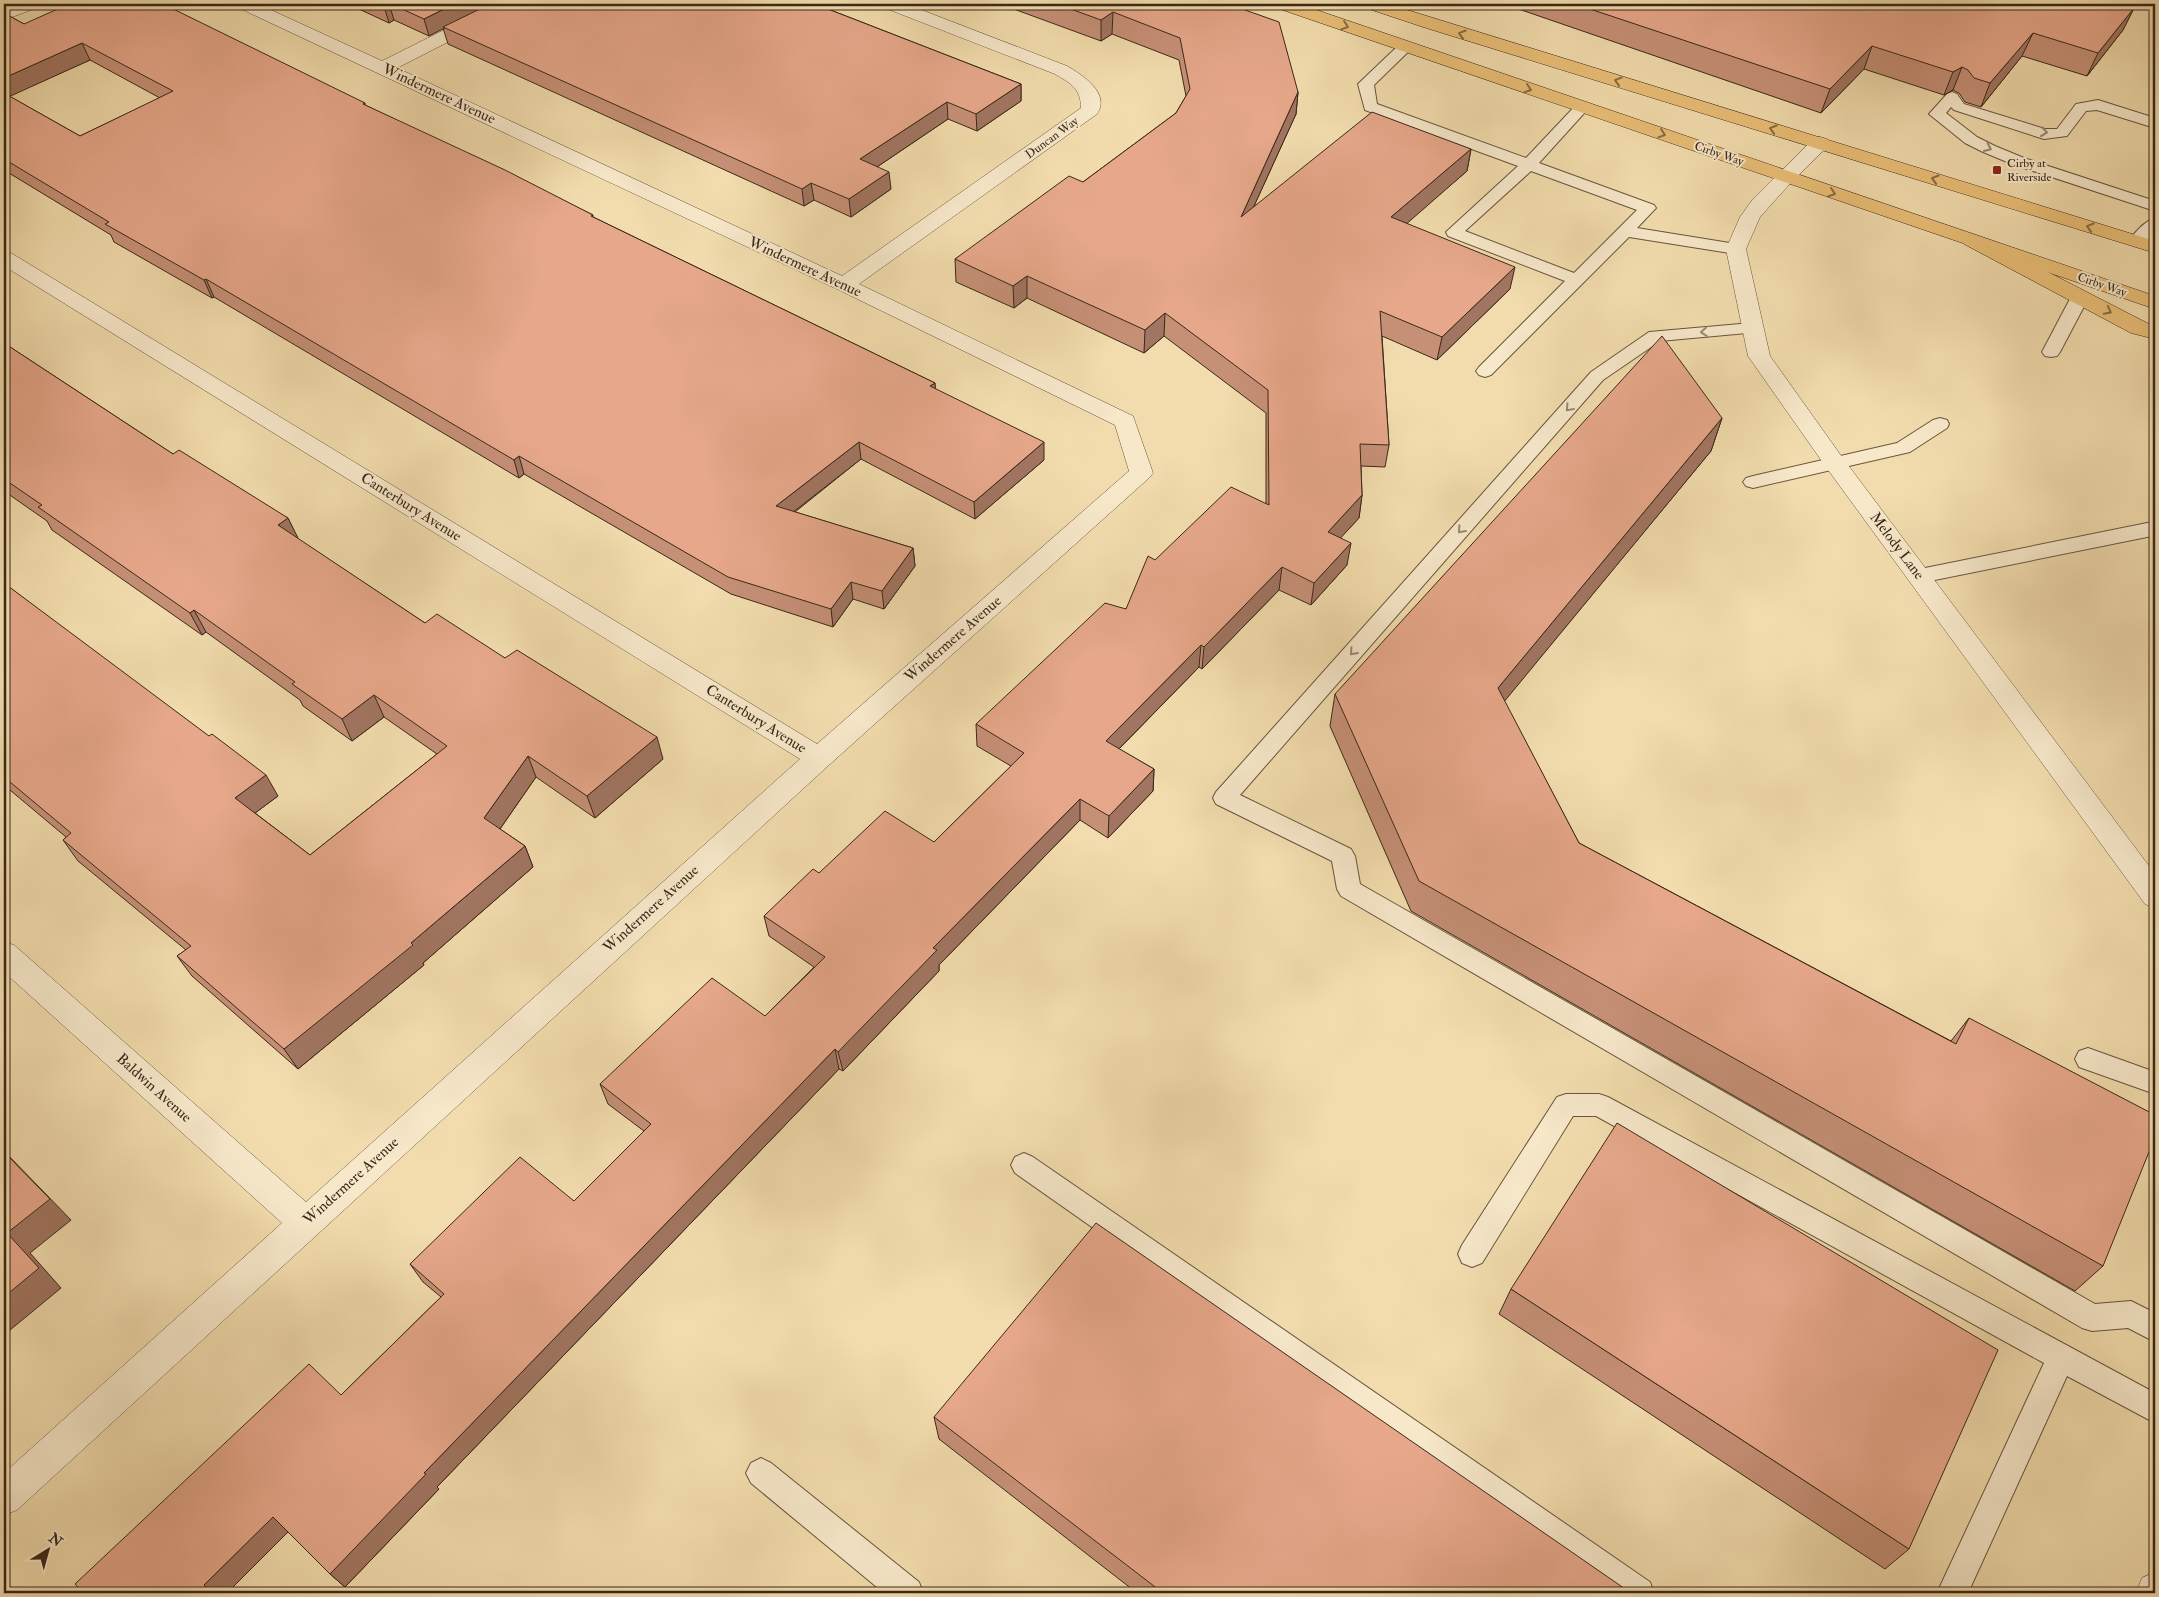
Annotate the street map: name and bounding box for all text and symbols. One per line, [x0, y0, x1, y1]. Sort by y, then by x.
one-way arrow [1341, 20, 1349, 30]
one-way arrow [1459, 29, 1467, 39]
street label: Windermere Avenue [379, 59, 499, 128]
one-way arrow [1614, 77, 1622, 87]
one-way arrow [1523, 83, 1532, 93]
street label: Duncan Way [1023, 113, 1082, 162]
one-way arrow [1769, 125, 1778, 135]
one-way arrow [2041, 126, 2049, 137]
one-way arrow [1657, 129, 1665, 139]
street label: Cirby Way [1692, 139, 1746, 170]
one-way arrow [1983, 142, 1992, 153]
place label: Cirby at Riverside [2007, 156, 2051, 185]
marker: Cirby at Riverside [1991, 164, 2003, 176]
one-way arrow [1931, 175, 1940, 185]
one-way arrow [1828, 187, 1836, 197]
one-way arrow [2087, 222, 2095, 232]
street label: Windermere Avenue [745, 232, 865, 301]
street label: Cirby Way [2075, 270, 2129, 301]
one-way arrow [2102, 305, 2111, 315]
one-way arrow [1699, 326, 1707, 337]
one-way arrow [1565, 403, 1574, 412]
street label: Canterbury Avenue [357, 468, 465, 546]
street label: Melody Lane [1865, 508, 1929, 584]
one-way arrow [1458, 525, 1467, 534]
street label: Windermere Avenue [900, 592, 1005, 687]
one-way arrow [1350, 646, 1359, 655]
street label: Canterbury Avenue [702, 680, 810, 758]
street label: Windermere Avenue [598, 861, 703, 958]
street label: Baldwin Avenue [112, 1049, 196, 1127]
street label: Windermere Avenue [298, 1133, 403, 1230]
north arrow [22, 1524, 72, 1574]
text: N [45, 1529, 66, 1551]

